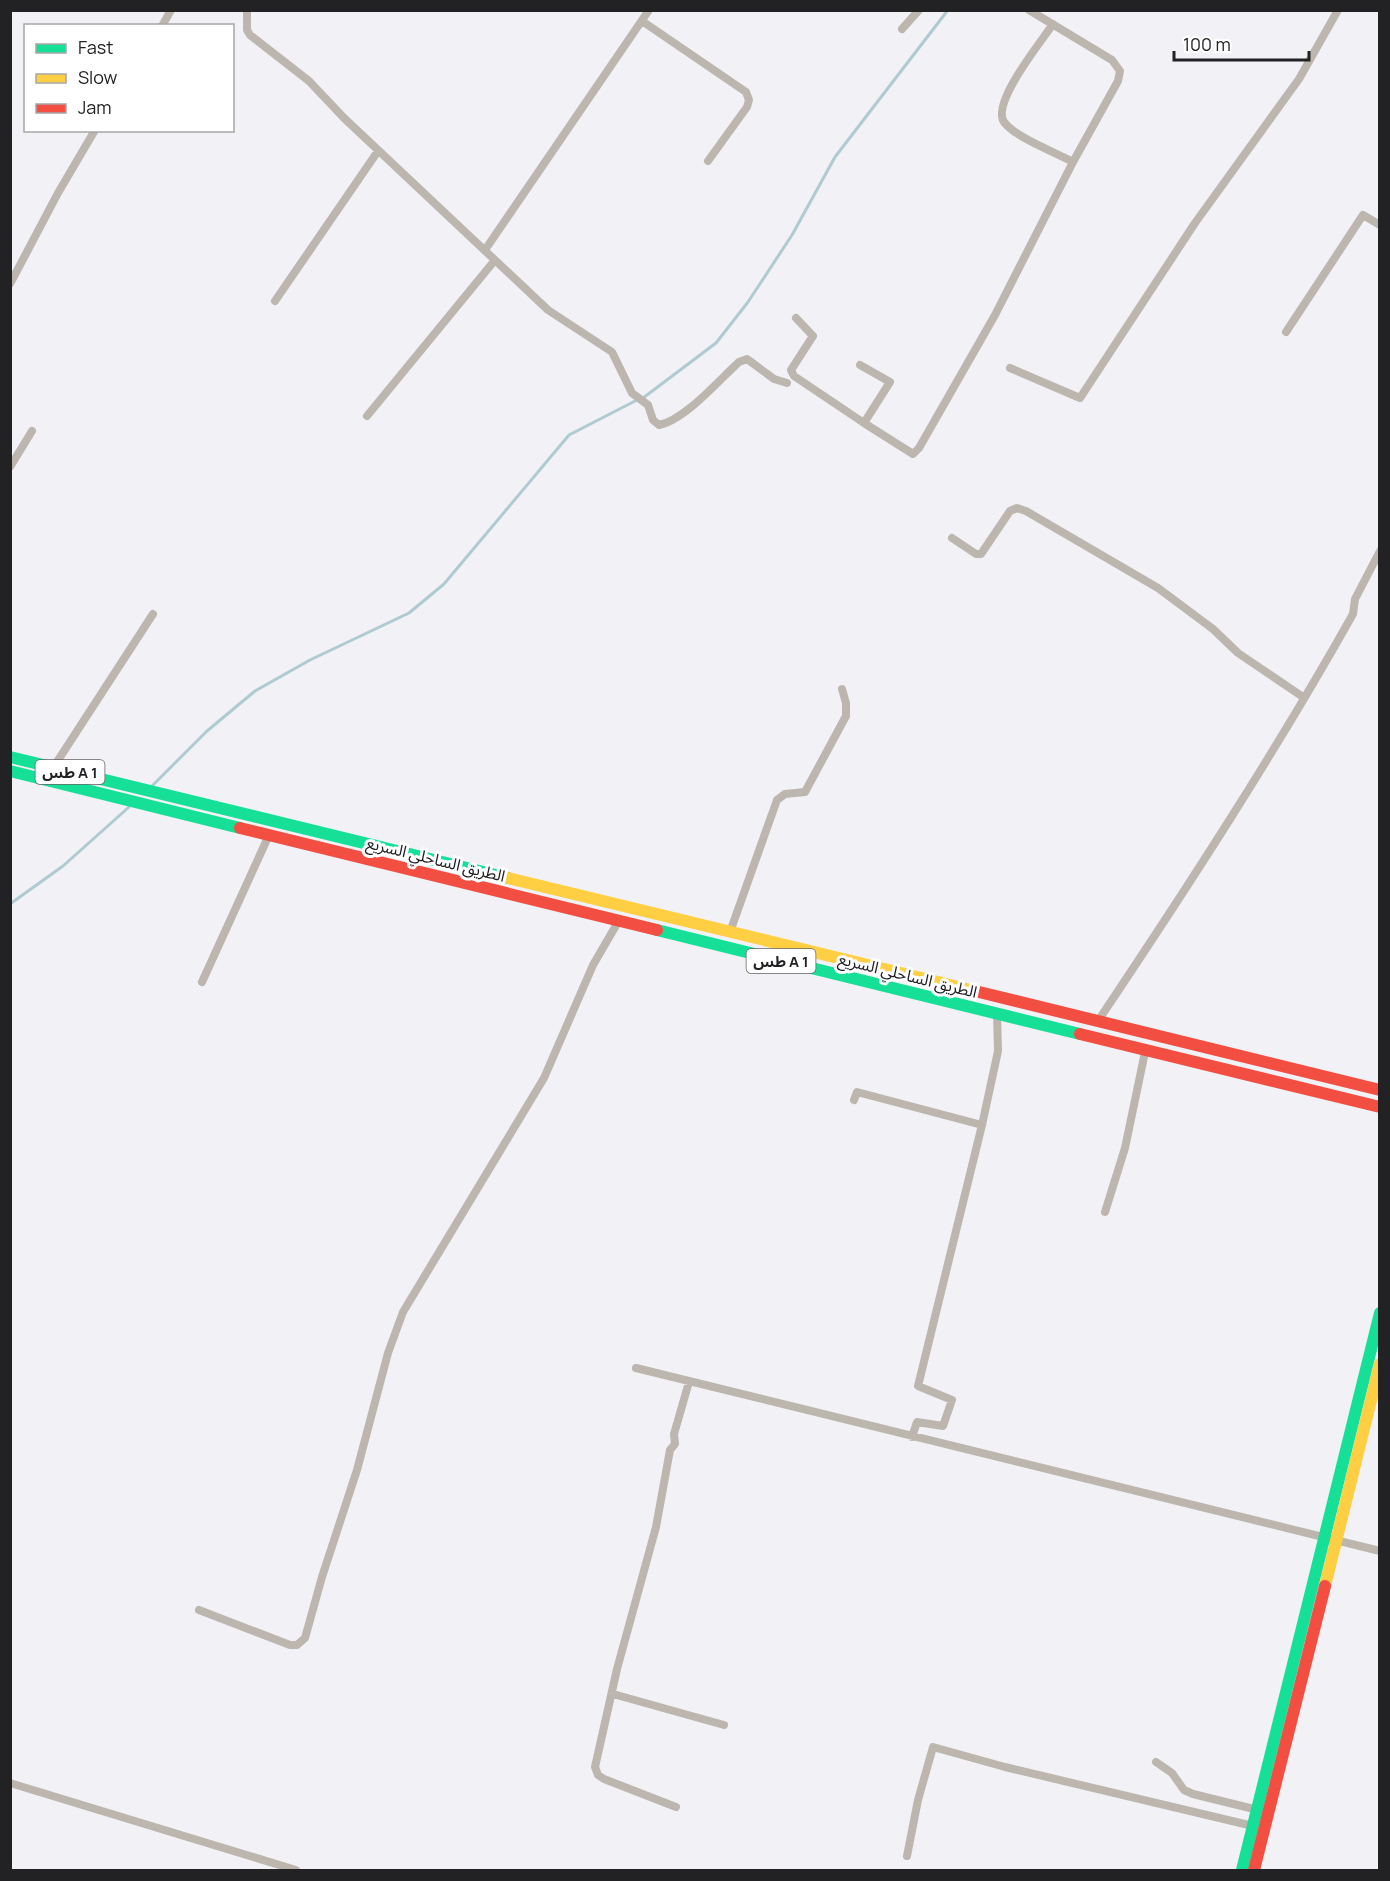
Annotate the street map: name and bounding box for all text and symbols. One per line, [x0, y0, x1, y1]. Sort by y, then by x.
legend [24, 24, 234, 132]
scale bar [1174, 24, 1309, 62]
text: 100 m [1183, 32, 1231, 56]
text: Fast [78, 35, 113, 59]
text: Slow [78, 65, 118, 89]
text: Jam [78, 95, 112, 119]
road number: طس A 1 [36, 760, 104, 784]
street label: الطريق الساحلي السريع [364, 831, 508, 889]
street label: الطريق الساحلي السريع [836, 947, 980, 1005]
road number: طس A 1 [746, 949, 816, 973]

